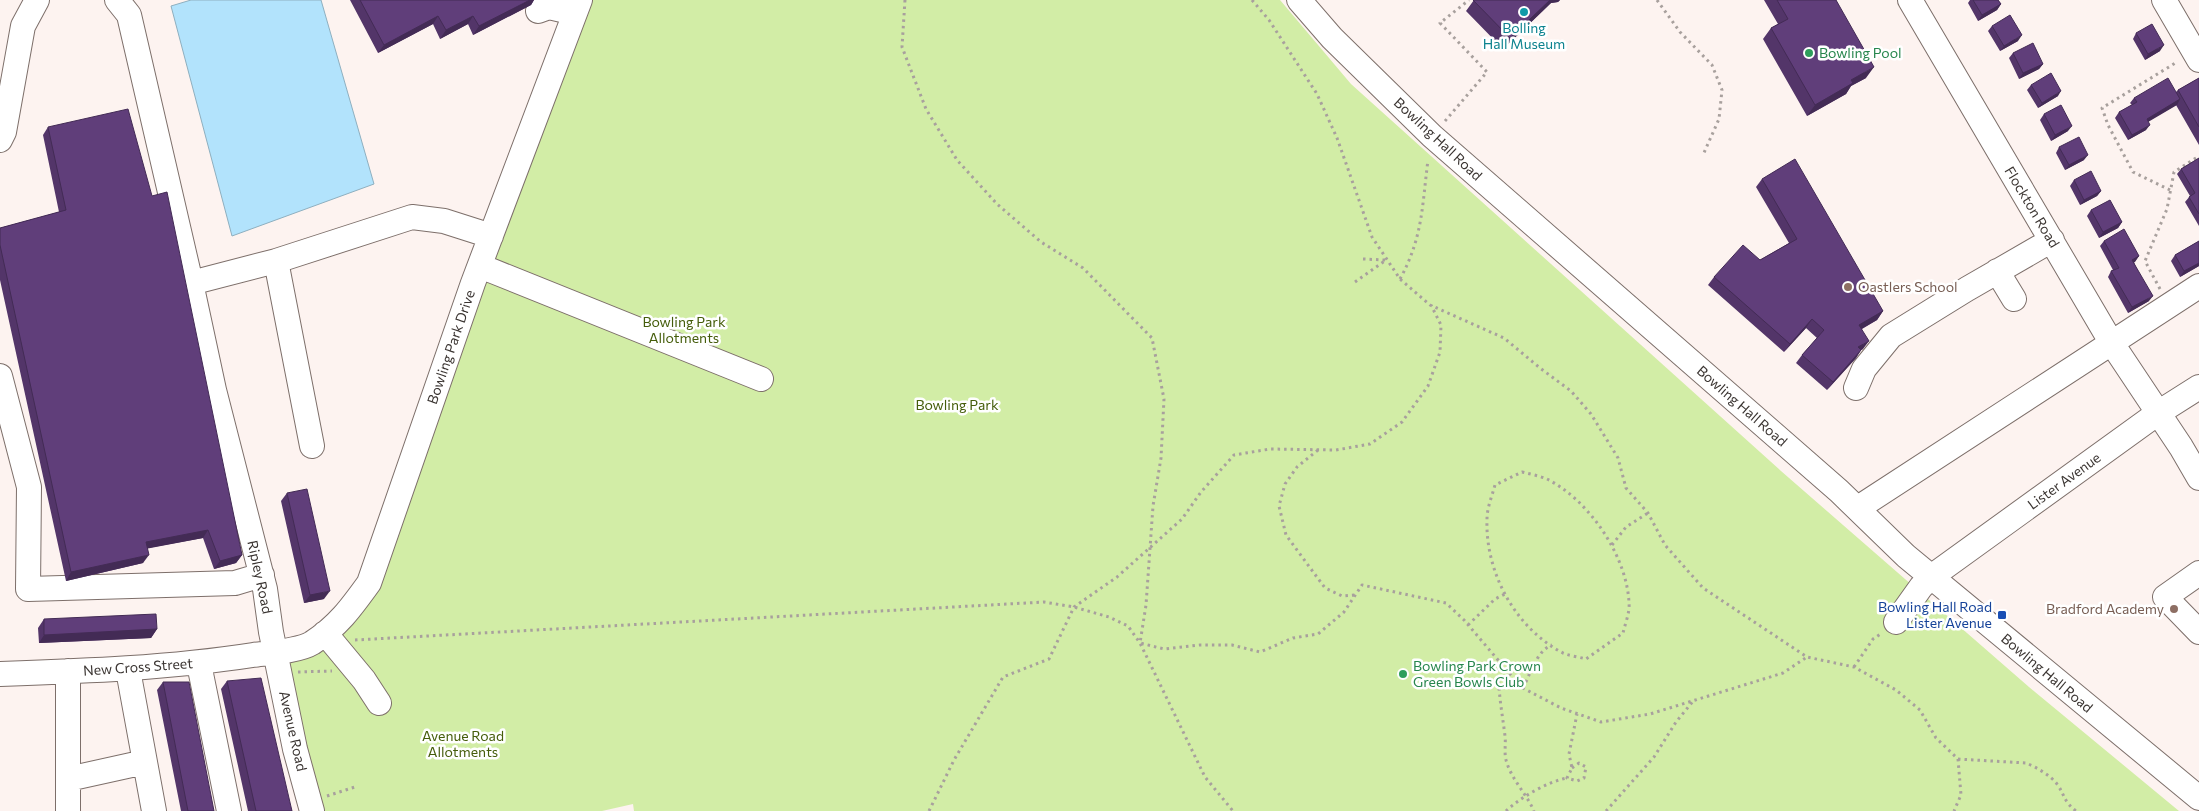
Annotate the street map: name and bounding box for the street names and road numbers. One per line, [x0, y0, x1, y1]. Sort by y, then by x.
street label: Bowling Hall Road [1391, 94, 1486, 184]
street label: Flockton Road [2001, 163, 2063, 250]
street label: Bowling Park Drive [423, 288, 478, 406]
street label: Bowling Hall Road [1694, 362, 1791, 449]
street label: Lister Avenue [2024, 448, 2103, 513]
street label: Ripley Road [244, 539, 277, 615]
street label: Bowling Hall Road [1998, 629, 2096, 716]
street label: New Cross Street [83, 654, 194, 679]
street label: Avenue Road [276, 689, 311, 773]

